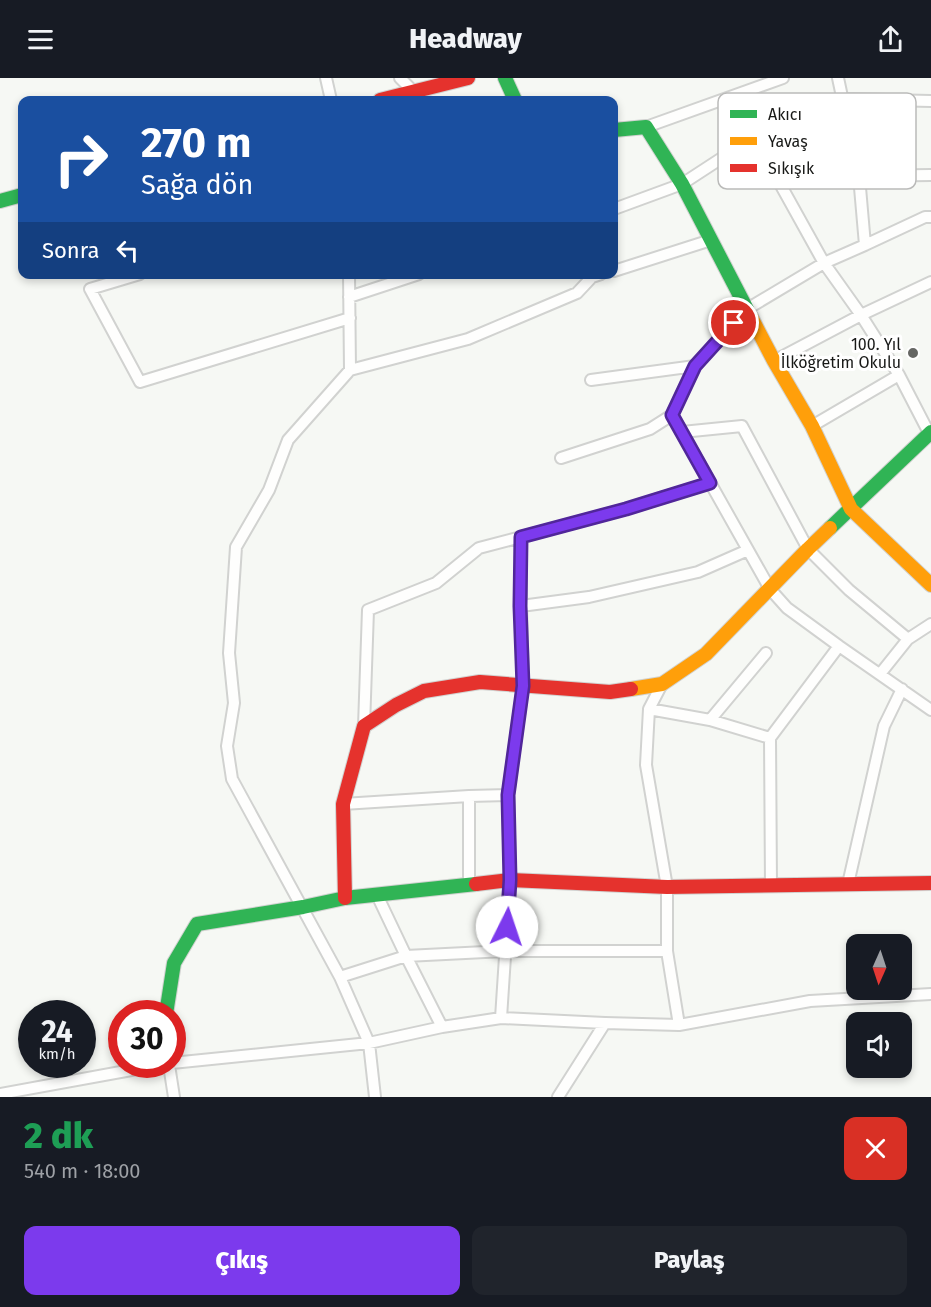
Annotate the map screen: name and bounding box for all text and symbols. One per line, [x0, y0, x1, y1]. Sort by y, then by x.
icon: menu [24, 23, 57, 56]
text: Headway [409, 23, 522, 55]
icon: share [874, 23, 907, 56]
legend [718, 93, 916, 189]
text: Akıcı [768, 105, 802, 124]
text: 270 m [141, 118, 252, 168]
icon: right [42, 120, 120, 198]
text: Yavaş [768, 132, 808, 152]
text: Sıkışık [768, 159, 815, 179]
text: Sağa dön [141, 169, 253, 201]
icon: left [111, 234, 144, 267]
text: Sonra [42, 237, 99, 264]
pin [708, 297, 759, 348]
icon: arrive [717, 306, 750, 339]
place label: 100. Yıl İlköğretim Okulu [781, 335, 901, 372]
marker: 100. Yıl İlköğretim Okulu [906, 346, 920, 360]
position arrow [475, 895, 539, 959]
north arrow [846, 934, 912, 1000]
map controls [846, 934, 912, 1078]
speed limit sign: 30 [108, 1000, 186, 1078]
button: sound [846, 1012, 912, 1078]
text: 24 [41, 1014, 73, 1050]
text: km/h [38, 1045, 76, 1063]
text: 2 dk [24, 1114, 93, 1158]
button: close [844, 1117, 907, 1180]
text: 540 m · 18:00 [24, 1159, 140, 1183]
button: Çıkış [24, 1226, 460, 1295]
button: Paylaş [472, 1226, 907, 1295]

